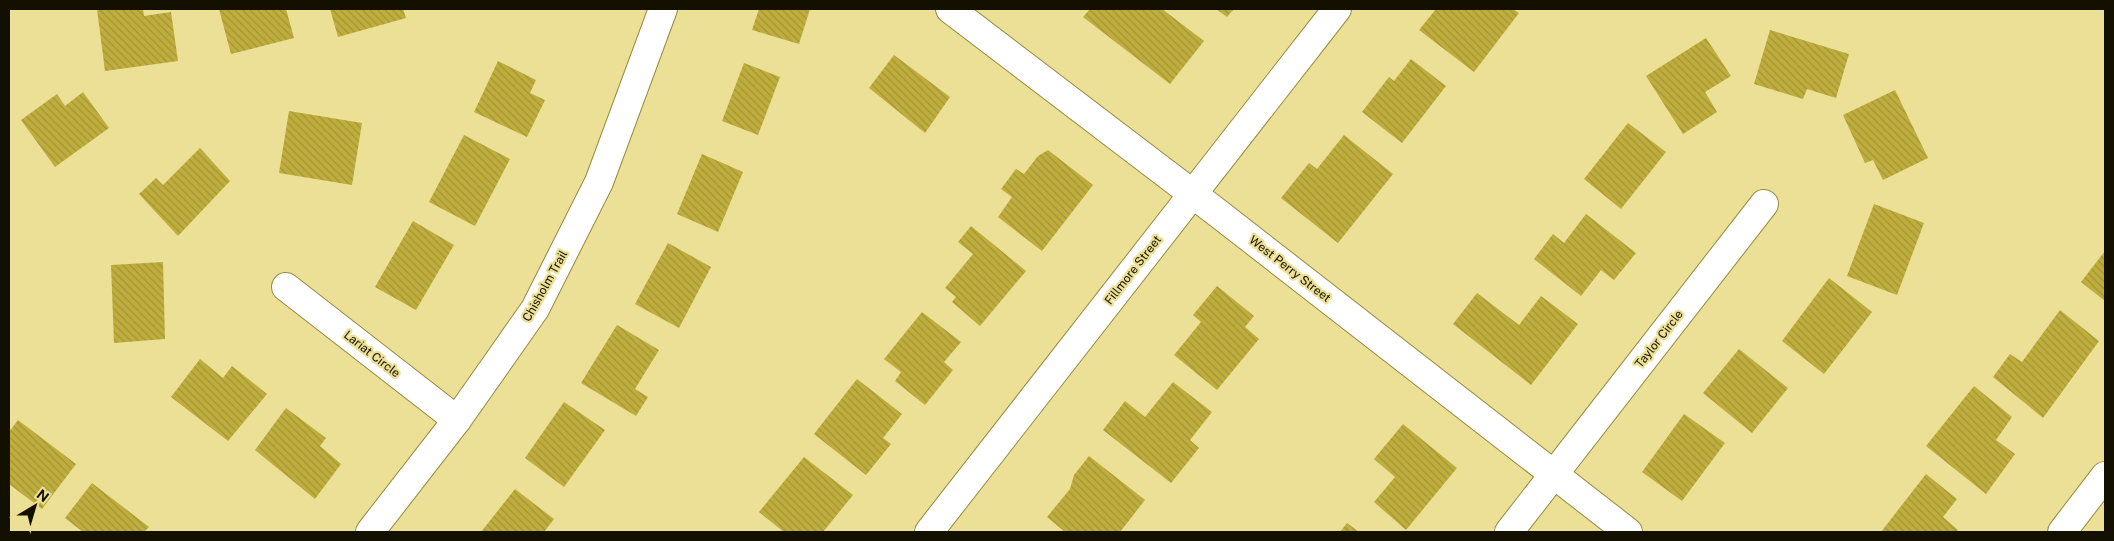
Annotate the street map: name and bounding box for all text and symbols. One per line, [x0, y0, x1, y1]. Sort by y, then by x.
street label: Fillmore Street [1102, 232, 1164, 307]
street label: West Perry Street [1247, 233, 1334, 305]
street label: Chisholm Trail [520, 248, 571, 324]
street label: Taylor Circle [1632, 307, 1686, 371]
street label: Lariat Circle [341, 328, 403, 380]
north arrow [10, 481, 60, 531]
text: N [34, 486, 52, 505]

